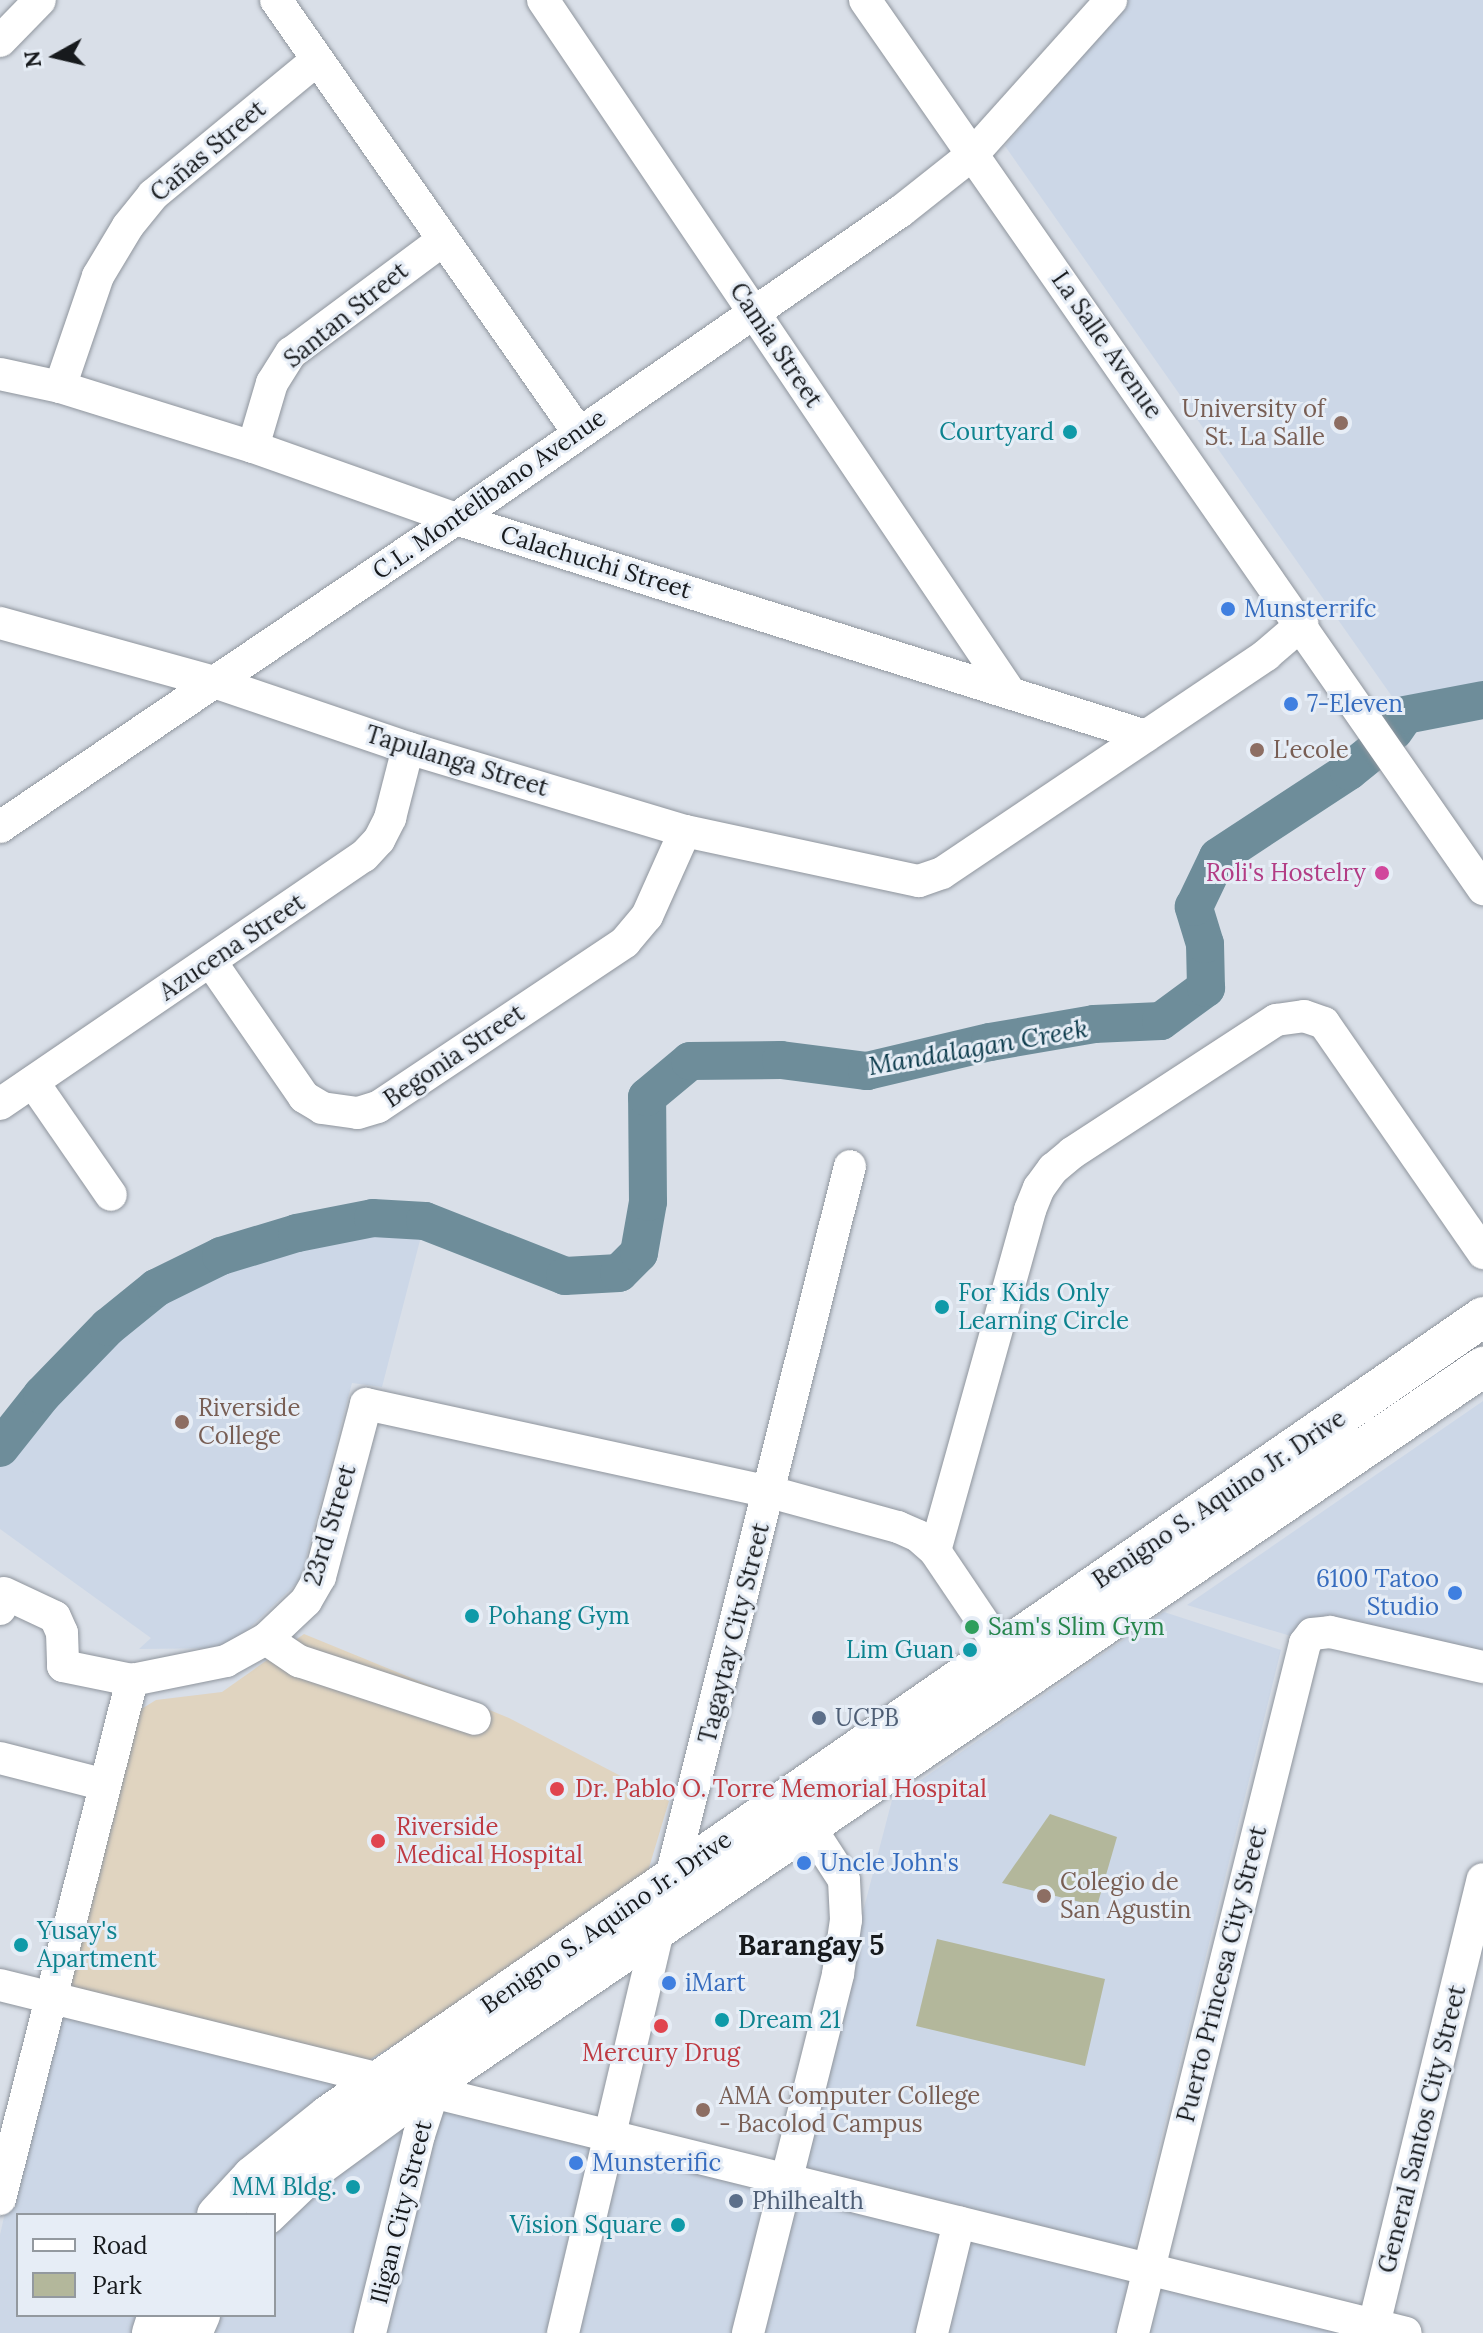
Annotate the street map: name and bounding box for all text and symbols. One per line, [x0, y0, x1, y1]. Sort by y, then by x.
north arrow [16, 16, 96, 96]
text: N [17, 49, 47, 70]
street label: Cañas Street [145, 94, 271, 208]
street label: Santan Street [278, 256, 414, 374]
street label: La Salle Avenue [1046, 266, 1168, 424]
street label: Camia Street [724, 277, 828, 413]
place label: University of St. La Salle [1182, 395, 1325, 451]
street label: C.L. Montelibano Avenue [367, 403, 611, 585]
marker: University of St. La Salle [1332, 414, 1350, 432]
place label: Courtyard [939, 418, 1054, 446]
marker: Courtyard [1061, 423, 1079, 441]
street label: Calachuchi Street [497, 519, 695, 605]
place label: Munsterrifc [1244, 595, 1377, 623]
marker: Munsterrifc [1219, 600, 1237, 618]
place label: 7-Eleven [1307, 690, 1403, 718]
marker: 7-Eleven [1282, 695, 1300, 713]
street label: Tapulanga Street [362, 720, 552, 802]
place label: L'ecole [1273, 736, 1349, 764]
marker: L'ecole [1248, 741, 1266, 759]
place label: Roli's Hostelry [1206, 859, 1366, 887]
marker: Roli's Hostelry [1373, 864, 1391, 882]
street label: Azucena Street [154, 888, 310, 1006]
street label: Begonia Street [378, 998, 530, 1114]
water label: Mandalagan Creek [866, 1012, 1090, 1082]
place label: For Kids Only Learning Circle [958, 1279, 1129, 1335]
marker: For Kids Only Learning Circle [933, 1298, 951, 1316]
place label: Riverside College [198, 1394, 300, 1450]
street label: Benigno S. Aquino Jr. Drive [1087, 1404, 1351, 1594]
marker: Riverside College [173, 1413, 191, 1431]
street label: 23rd Street [298, 1461, 362, 1589]
street label: Tagaytay City Street [693, 1520, 775, 1746]
place label: 6100 Tatoo Studio [1316, 1565, 1439, 1621]
marker: 6100 Tatoo Studio [1446, 1584, 1464, 1602]
place label: Pohang Gym [488, 1602, 630, 1630]
marker: Pohang Gym [463, 1607, 481, 1625]
place label: Sam's Slim Gym [988, 1613, 1165, 1641]
marker: Sam's Slim Gym [963, 1618, 981, 1636]
place label: Lim Guan [846, 1636, 954, 1664]
marker: Lim Guan [961, 1641, 979, 1659]
place label: UCPB [835, 1704, 899, 1732]
marker: UCPB [810, 1709, 828, 1727]
place label: Dr. Pablo O. Torre Memorial Hospital [575, 1775, 987, 1803]
marker: Dr. Pablo O. Torre Memorial Hospital [546, 1778, 568, 1800]
place label: Riverside Medical Hospital [396, 1813, 583, 1869]
street label: Puerto Princesa City Street [1171, 1823, 1273, 2125]
street label: Benigno S. Aquino Jr. Drive [475, 1825, 737, 2019]
marker: Riverside Medical Hospital [367, 1830, 389, 1852]
place label: Uncle John's [820, 1849, 959, 1877]
marker: Uncle John's [795, 1854, 813, 1872]
place label: Colegio de San Agustin [1060, 1868, 1191, 1924]
marker: Colegio de San Agustin [1035, 1887, 1053, 1905]
place label: Yusay's Apartment [37, 1917, 157, 1973]
district label: Barangay 5 [738, 1928, 884, 1962]
marker: Yusay's Apartment [12, 1936, 30, 1954]
place label: iMart [685, 1969, 746, 1997]
marker: iMart [660, 1974, 678, 1992]
street label: General Santos City Street [1372, 1982, 1472, 2276]
place label: Dream 21 [738, 2006, 841, 2034]
marker: Dream 21 [713, 2011, 731, 2029]
marker: Mercury Drug [652, 2017, 670, 2035]
place label: Mercury Drug [582, 2039, 740, 2067]
place label: AMA Computer College - Bacolod Campus [719, 2082, 980, 2138]
marker: AMA Computer College - Bacolod Campus [694, 2101, 712, 2119]
street label: Iligan City Street [364, 2117, 438, 2307]
place label: Munsterific [592, 2149, 721, 2177]
marker: Munsterific [567, 2154, 585, 2172]
place label: MM Bldg. [232, 2173, 337, 2201]
marker: MM Bldg. [344, 2178, 362, 2196]
place label: Philhealth [752, 2187, 864, 2215]
marker: Philhealth [727, 2192, 745, 2210]
place label: Vision Square [510, 2211, 662, 2239]
legend [16, 2213, 276, 2317]
marker: Vision Square [669, 2216, 687, 2234]
text: Road [92, 2230, 148, 2261]
text: Park [92, 2270, 142, 2301]

